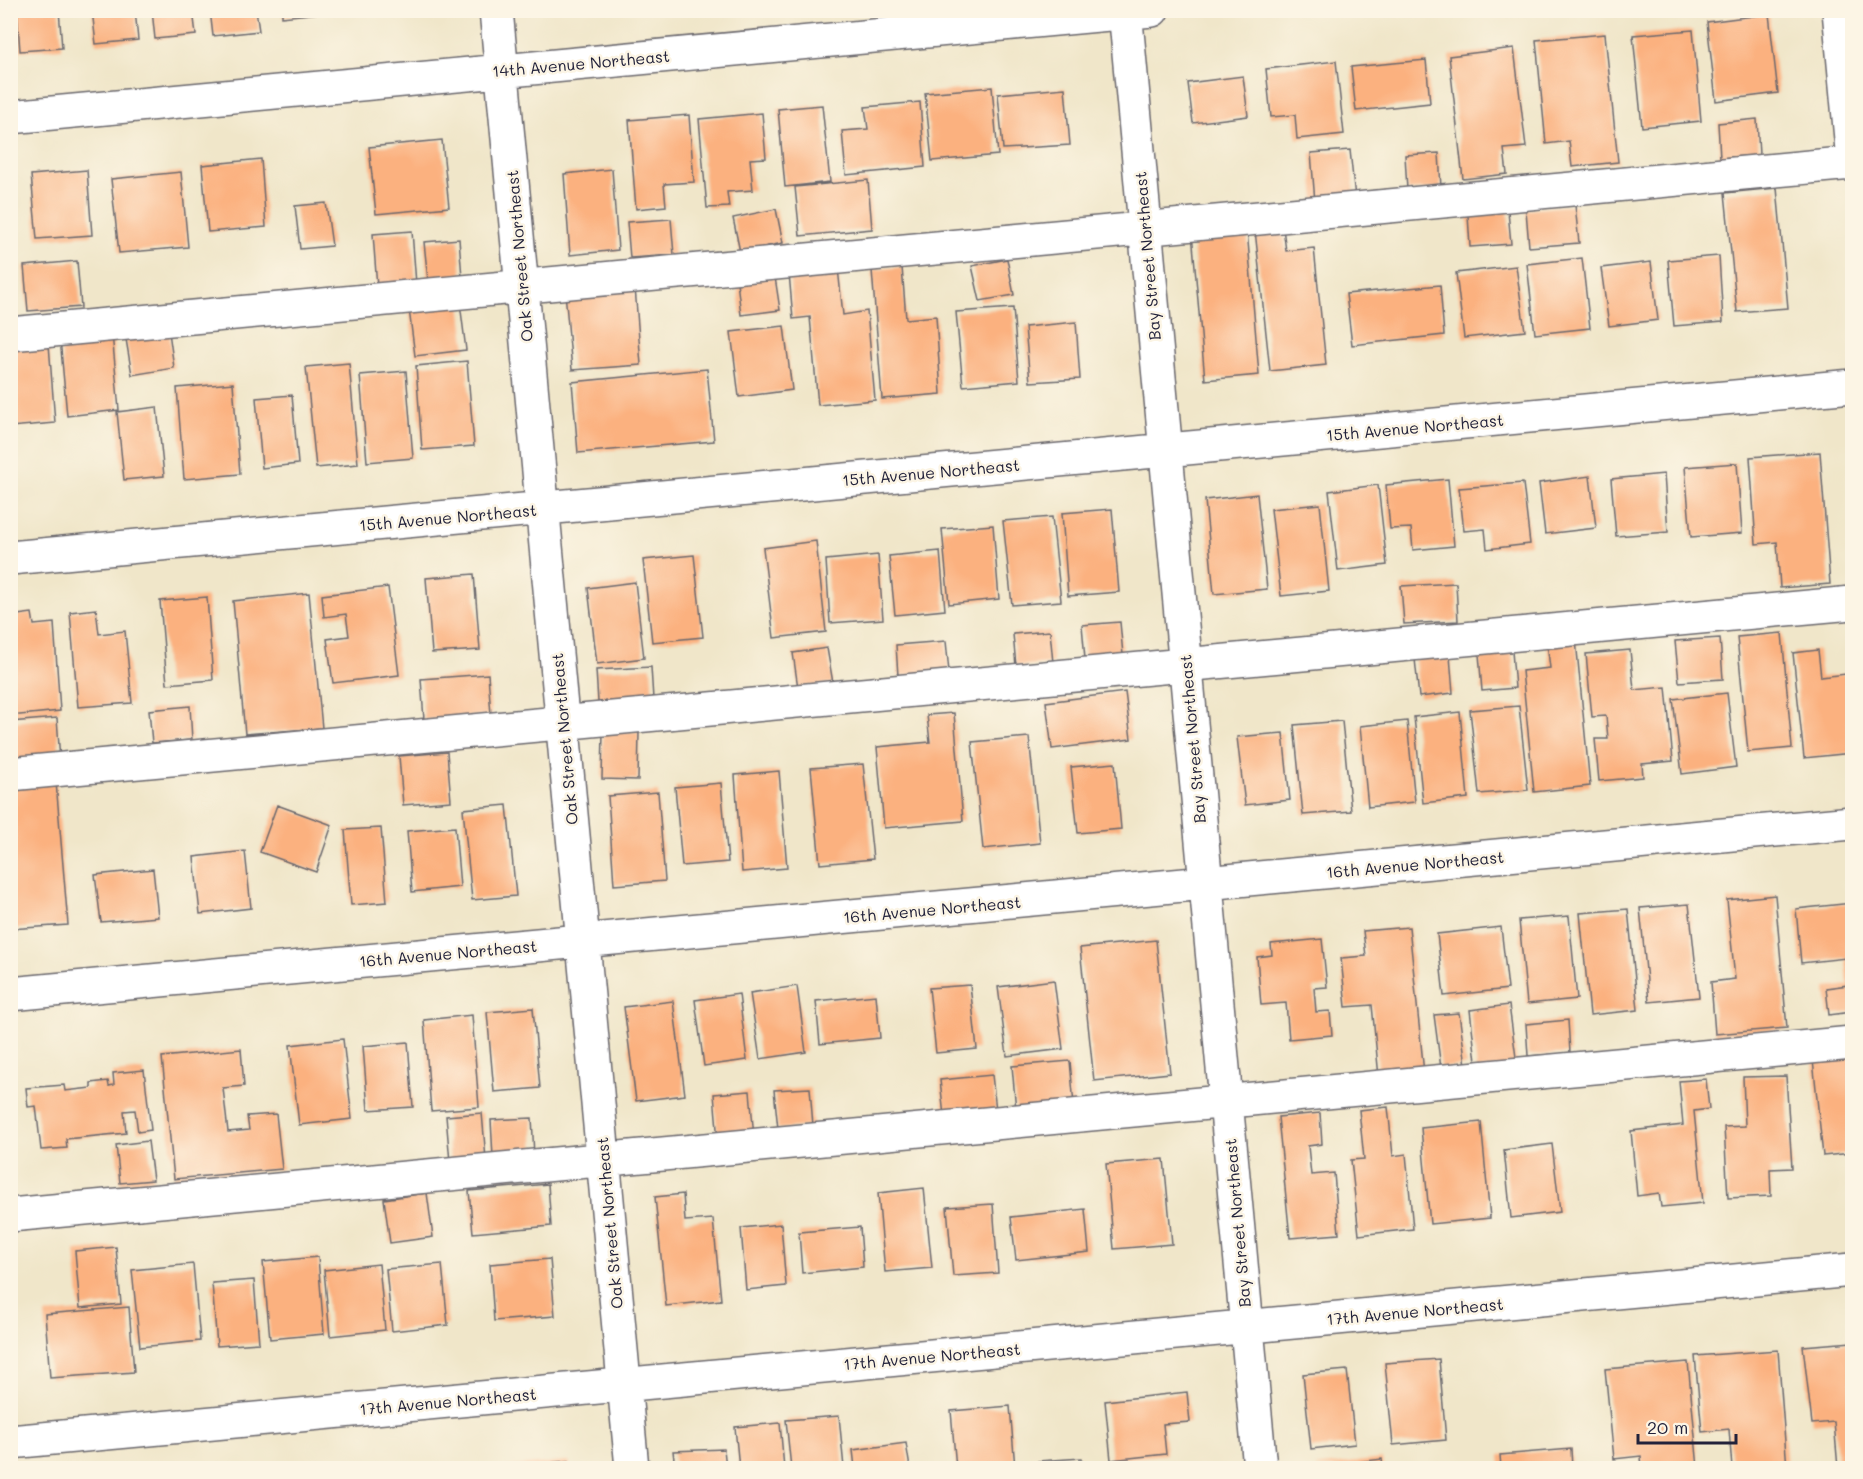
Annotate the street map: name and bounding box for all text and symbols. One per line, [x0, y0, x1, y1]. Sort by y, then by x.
street label: 14th Avenue Northeast [491, 45, 671, 81]
street label: Oak Street Northeast [501, 169, 537, 343]
street label: Bay Street Northeast [1129, 171, 1165, 341]
street label: 15th Avenue Northeast [1325, 409, 1505, 445]
street label: 15th Avenue Northeast [841, 454, 1021, 490]
street label: 15th Avenue Northeast [358, 499, 538, 535]
street label: Oak Street Northeast [546, 652, 582, 826]
street label: Bay Street Northeast [1174, 654, 1210, 824]
street label: 16th Avenue Northeast [1325, 846, 1505, 882]
street label: 16th Avenue Northeast [842, 891, 1022, 927]
street label: 16th Avenue Northeast [358, 935, 538, 971]
street label: Oak Street Northeast [591, 1136, 627, 1310]
street label: Bay Street Northeast [1219, 1138, 1255, 1308]
street label: 17th Avenue Northeast [1326, 1293, 1504, 1329]
street label: 17th Avenue Northeast [843, 1338, 1021, 1374]
street label: 17th Avenue Northeast [359, 1383, 537, 1419]
scale bar [1638, 1407, 1736, 1445]
text: 20 m [1647, 1415, 1688, 1439]

